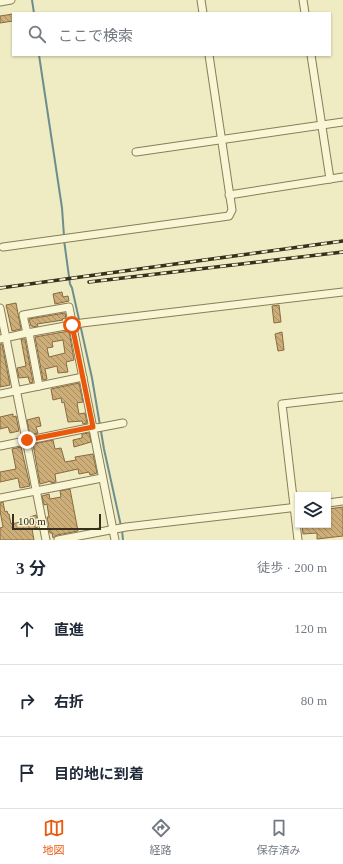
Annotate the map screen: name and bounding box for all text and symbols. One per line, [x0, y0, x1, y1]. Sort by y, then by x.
search box [12, 12, 331, 56]
icon: search [26, 23, 48, 45]
text: ここで検索 [58, 28, 133, 44]
route start [63, 316, 81, 334]
route end [18, 431, 36, 449]
map controls [295, 492, 331, 528]
button: layers [295, 492, 331, 528]
scale bar [12, 512, 101, 531]
text: 100 m [18, 515, 46, 527]
text: 3 分 [16, 559, 46, 578]
text: 徒歩 · 200 m [257, 560, 327, 575]
icon: ahead [16, 618, 38, 640]
text: 120 m [294, 621, 327, 636]
text: 直進 [54, 622, 84, 638]
icon: right [16, 690, 38, 712]
text: 80 m [301, 693, 327, 708]
text: 右折 [54, 694, 84, 710]
icon: arrive [16, 762, 38, 784]
text: 目的地に到着 [54, 766, 144, 782]
tab: 地図 [43, 817, 65, 857]
tab: 経路 [150, 817, 172, 857]
tab: 保存済み [257, 817, 301, 857]

